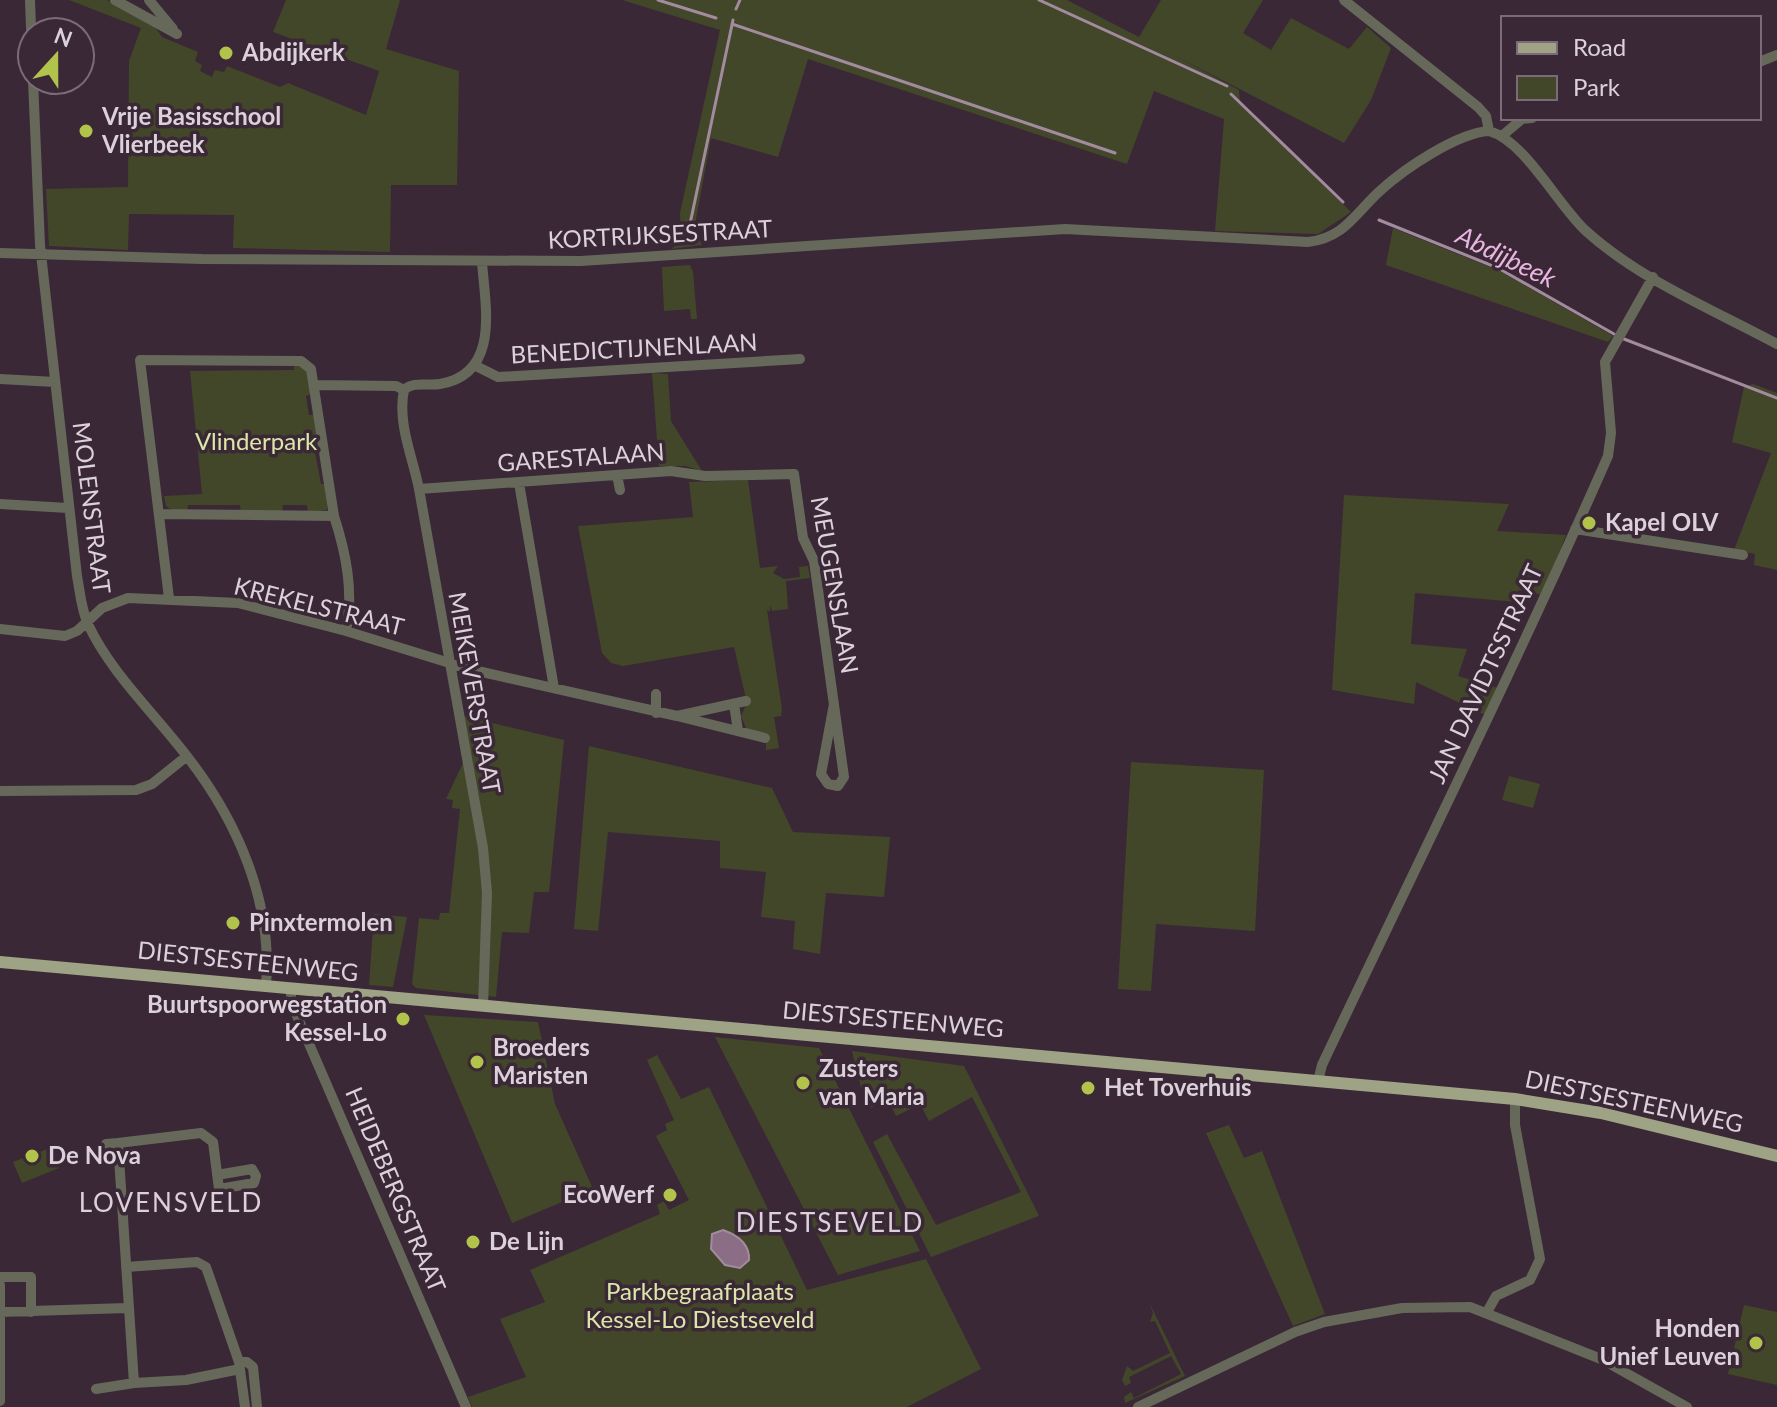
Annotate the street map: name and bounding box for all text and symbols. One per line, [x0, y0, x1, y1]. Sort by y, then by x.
north arrow [16, 16, 96, 96]
legend [1501, 16, 1761, 120]
text: N [51, 21, 76, 53]
text: Road [1573, 32, 1626, 61]
place label: Abdijkerk [241, 37, 345, 66]
marker: Abdijkerk [217, 44, 235, 62]
text: Park [1573, 72, 1621, 101]
place label: Vrije Basisschool Vlierbeek [101, 101, 281, 158]
marker: Vrije Basisschool Vlierbeek [77, 122, 95, 140]
street label: KORTRIJKSESTRAAT [547, 213, 773, 254]
water label: Abdijbeek [1451, 218, 1562, 294]
street label: BENEDICTIJNENLAAN [510, 327, 758, 368]
street label: MOLENSTRAAT [68, 420, 117, 596]
park label: Vlinderpark [195, 426, 318, 455]
street label: GARESTALAAN [496, 436, 665, 477]
street label: MEUGENSLAAN [806, 494, 865, 676]
place label: Kapel OLV [1605, 507, 1719, 536]
marker: Kapel OLV [1580, 514, 1598, 532]
street label: JAN DAVIDTSSTRAAT [1421, 559, 1548, 787]
street label: KREKELSTRAAT [231, 570, 407, 641]
street label: MEIKEVERSTRAAT [443, 589, 508, 796]
place label: Pinxtermolen [249, 907, 393, 936]
marker: Pinxtermolen [224, 914, 242, 932]
street label: DIESTSESTEENWEG [136, 934, 360, 987]
place label: Buurtspoorwegstation Kessel-Lo [147, 989, 387, 1046]
street label: DIESTSESTEENWEG [781, 994, 1005, 1043]
marker: Buurtspoorwegstation Kessel-Lo [394, 1010, 412, 1028]
place label: Broeders Maristen [493, 1032, 590, 1089]
marker: Broeders Maristen [468, 1053, 486, 1071]
place label: Zusters van Maria [819, 1053, 925, 1110]
street label: DIESTSESTEENWEG [1523, 1063, 1746, 1138]
place label: Het Toverhuis [1104, 1072, 1252, 1101]
marker: Zusters van Maria [794, 1074, 812, 1092]
marker: Het Toverhuis [1079, 1079, 1097, 1097]
street label: HEIDEBERGSTRAAT [340, 1082, 453, 1296]
place label: De Nova [48, 1140, 141, 1169]
marker: De Nova [23, 1147, 41, 1165]
place label: EcoWerf [563, 1179, 654, 1208]
district label: LOVENSVELD [79, 1186, 263, 1218]
marker: EcoWerf [661, 1186, 679, 1204]
district label: DIESTSEVELD [736, 1206, 924, 1238]
place label: De Lijn [489, 1226, 564, 1255]
marker: De Lijn [464, 1233, 482, 1251]
park label: Parkbegraafplaats Kessel-Lo Diestseveld [586, 1276, 814, 1333]
place label: Honden Unief Leuven [1599, 1313, 1740, 1370]
marker: Honden Unief Leuven [1747, 1334, 1765, 1352]

